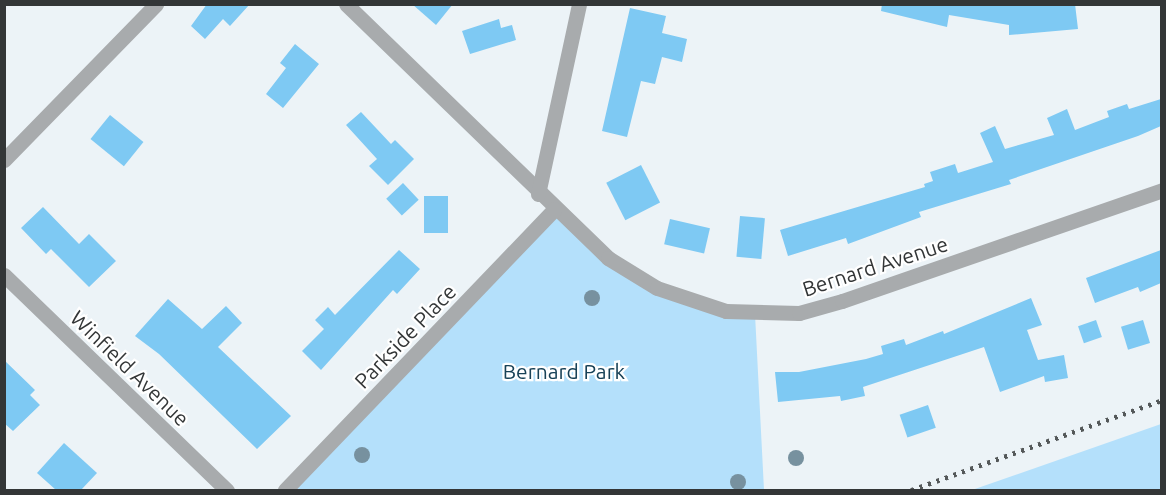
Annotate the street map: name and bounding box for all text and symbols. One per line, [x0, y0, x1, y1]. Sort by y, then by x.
street label: Bernard Avenue [799, 231, 951, 301]
street label: Parkside Place [349, 279, 461, 393]
street label: Winfield Avenue [66, 305, 194, 431]
park label: Bernard Park [503, 358, 625, 384]

